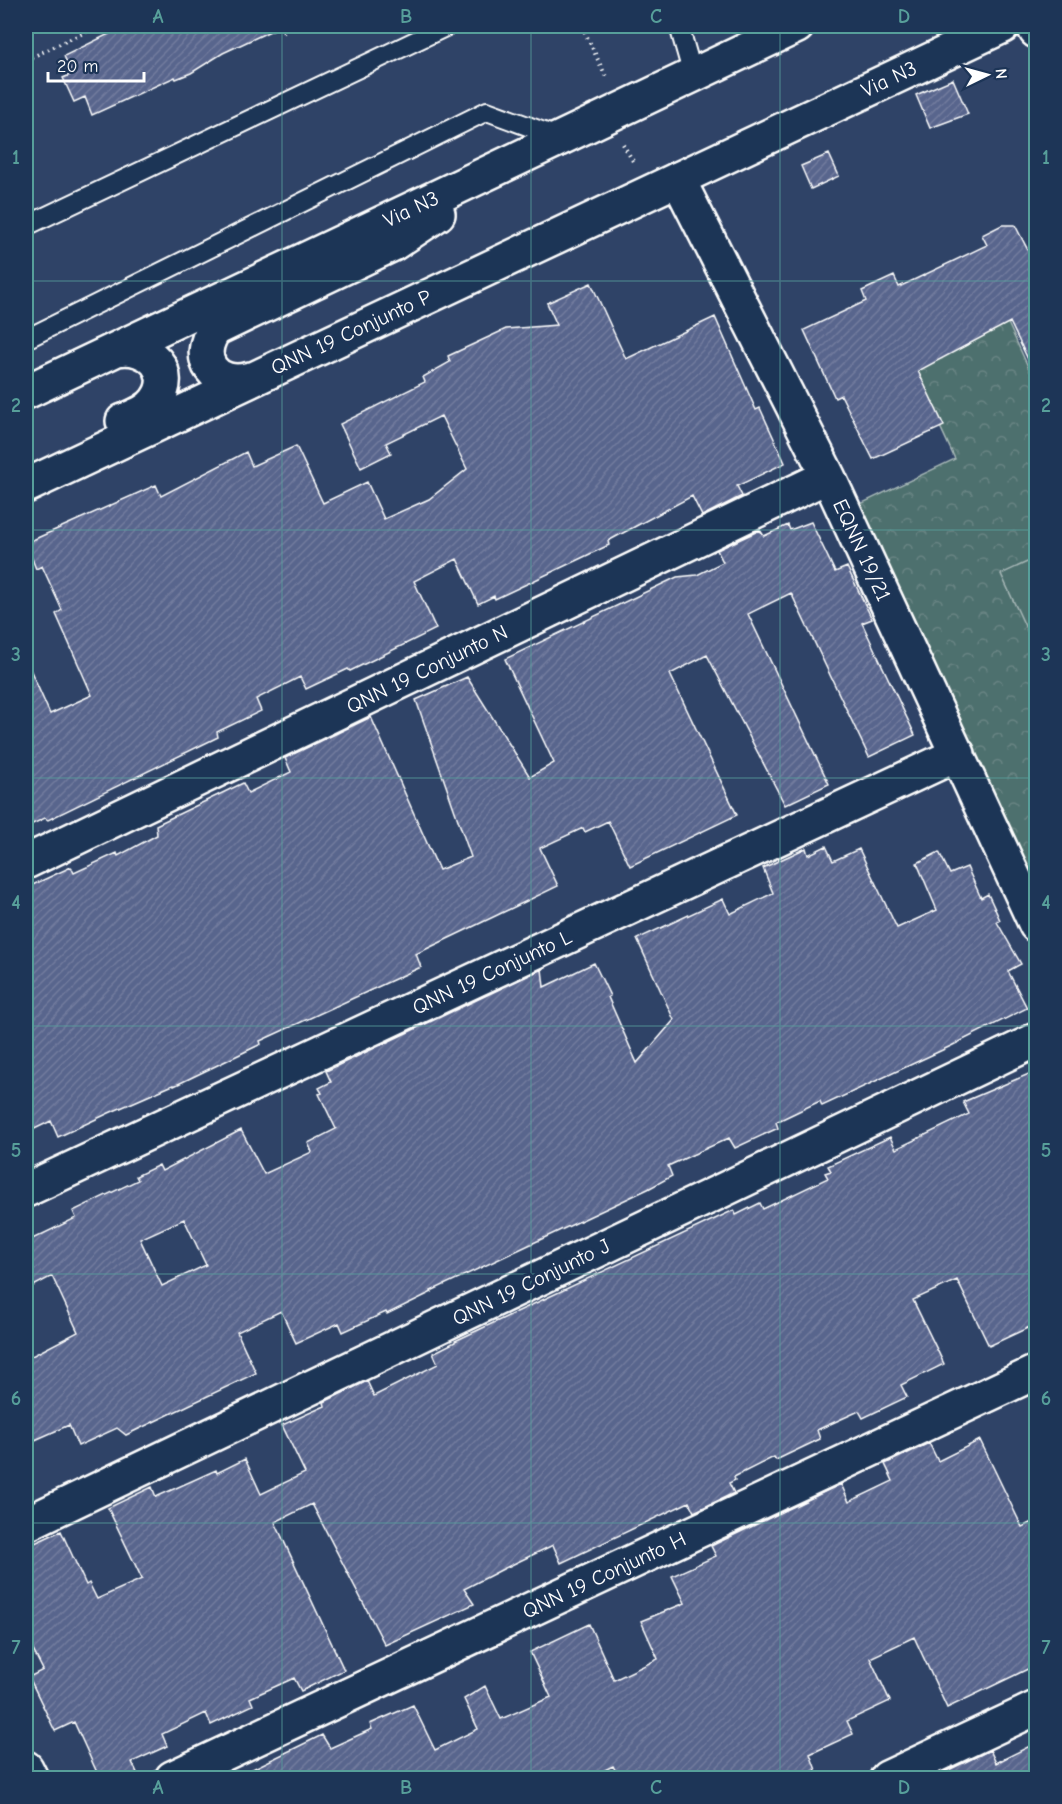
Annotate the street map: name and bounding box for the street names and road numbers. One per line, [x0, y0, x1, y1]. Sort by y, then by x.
street label: Via N3 [857, 56, 921, 102]
street label: Via N3 [379, 186, 443, 232]
street label: QNN 19 Conjunto P [267, 284, 435, 380]
street label: EQNN 19/21 [828, 495, 896, 605]
street label: QNN 19 Conjunto N [343, 620, 511, 718]
street label: QNN 19 Conjunto L [409, 924, 576, 1019]
street label: QNN 19 Conjunto J [448, 1234, 614, 1330]
street label: QNN 19 Conjunto H [518, 1527, 690, 1623]

